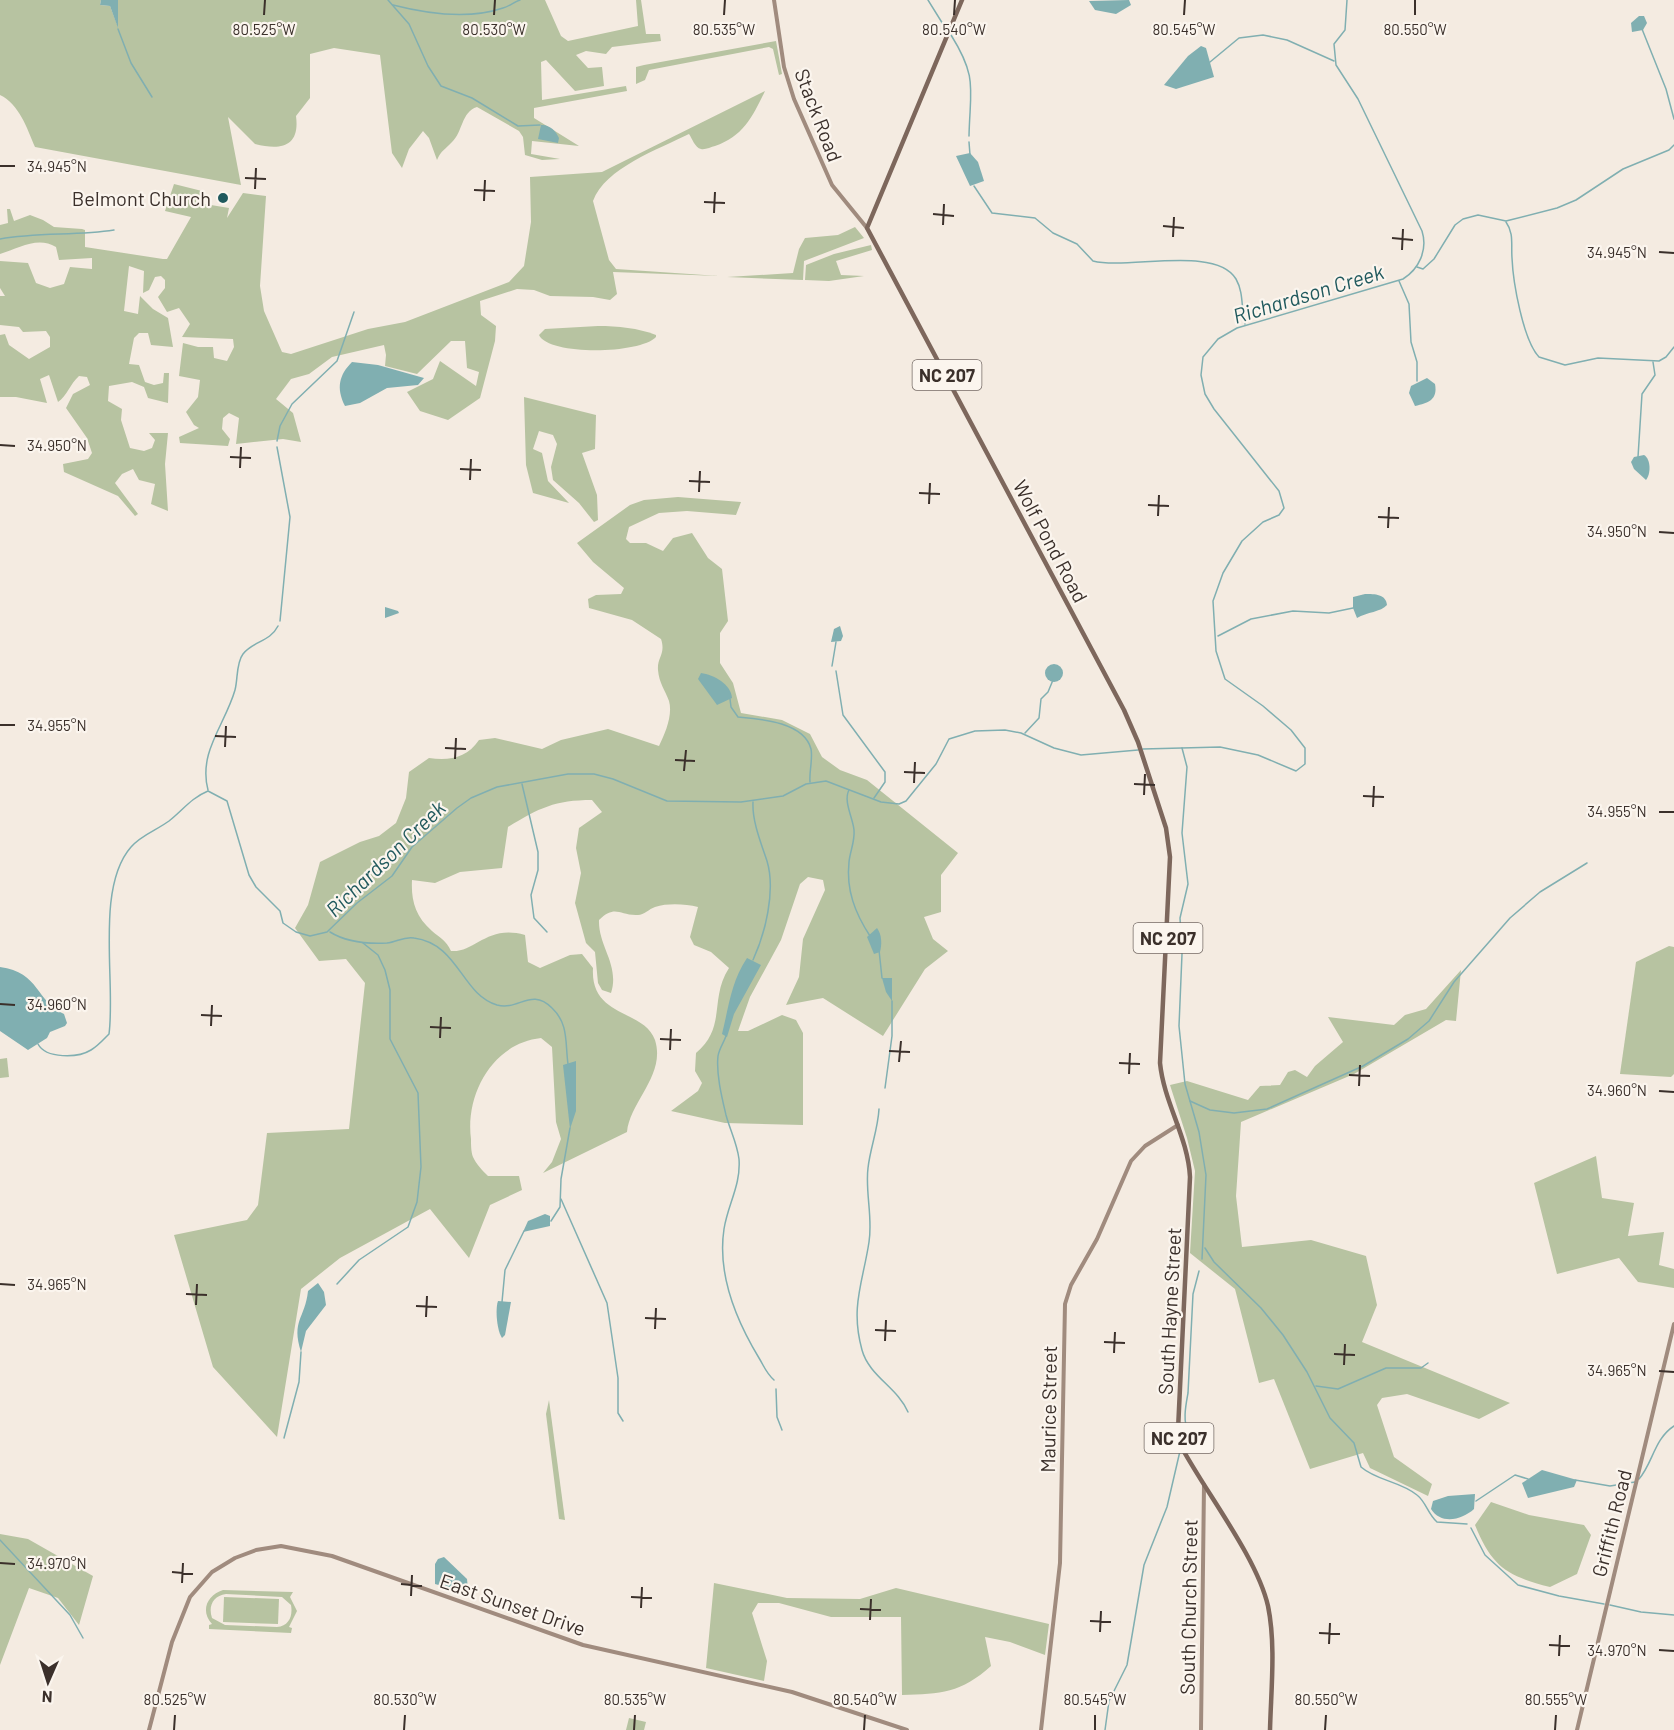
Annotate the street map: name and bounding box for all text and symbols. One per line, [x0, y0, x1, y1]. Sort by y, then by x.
text: 80.525°W [233, 20, 295, 38]
text: 80.530°W [462, 20, 526, 38]
text: 80.535°W [693, 20, 755, 38]
text: 80.540°W [922, 20, 986, 38]
text: 80.545°W [1152, 20, 1216, 38]
text: 80.550°W [1383, 20, 1447, 38]
street label: Stack Road [790, 65, 848, 165]
text: 34.945°N [27, 157, 87, 175]
place label: Belmont Church [72, 186, 211, 210]
marker: Belmont Church [216, 191, 230, 205]
text: 34.945°N [1587, 243, 1647, 261]
water label: Richardson Creek [1230, 258, 1387, 328]
road number: NC 207 [912, 360, 982, 390]
text: 34.950°N [27, 436, 87, 454]
street label: Wolf Pond Road [1009, 476, 1093, 606]
text: 34.950°N [1587, 522, 1647, 540]
text: 34.955°N [27, 716, 87, 734]
water label: Richardson Creek [320, 794, 450, 921]
text: 34.955°N [1587, 802, 1647, 820]
road number: NC 207 [1134, 923, 1202, 953]
text: 34.960°N [27, 995, 87, 1013]
text: 34.960°N [1587, 1081, 1647, 1099]
street label: South Hayne Street [1153, 1227, 1185, 1395]
text: 34.965°N [27, 1275, 87, 1293]
street label: Maurice Street [1035, 1345, 1061, 1473]
text: 34.965°N [1587, 1361, 1647, 1379]
road number: NC 207 [1144, 1423, 1214, 1453]
street label: Griffith Road [1586, 1467, 1636, 1579]
street label: South Church Street [1174, 1519, 1202, 1695]
text: 34.970°N [27, 1554, 87, 1572]
street label: East Sunset Drive [437, 1568, 589, 1640]
text: 34.970°N [1587, 1641, 1647, 1659]
north arrow [18, 1652, 78, 1712]
text: N [41, 1688, 53, 1707]
text: 80.525°W [144, 1690, 206, 1708]
text: 80.530°W [373, 1690, 437, 1708]
text: 80.535°W [604, 1690, 666, 1708]
text: 80.540°W [833, 1690, 897, 1708]
text: 80.545°W [1063, 1690, 1127, 1708]
text: 80.550°W [1294, 1690, 1358, 1708]
text: 80.555°W [1525, 1690, 1587, 1708]

